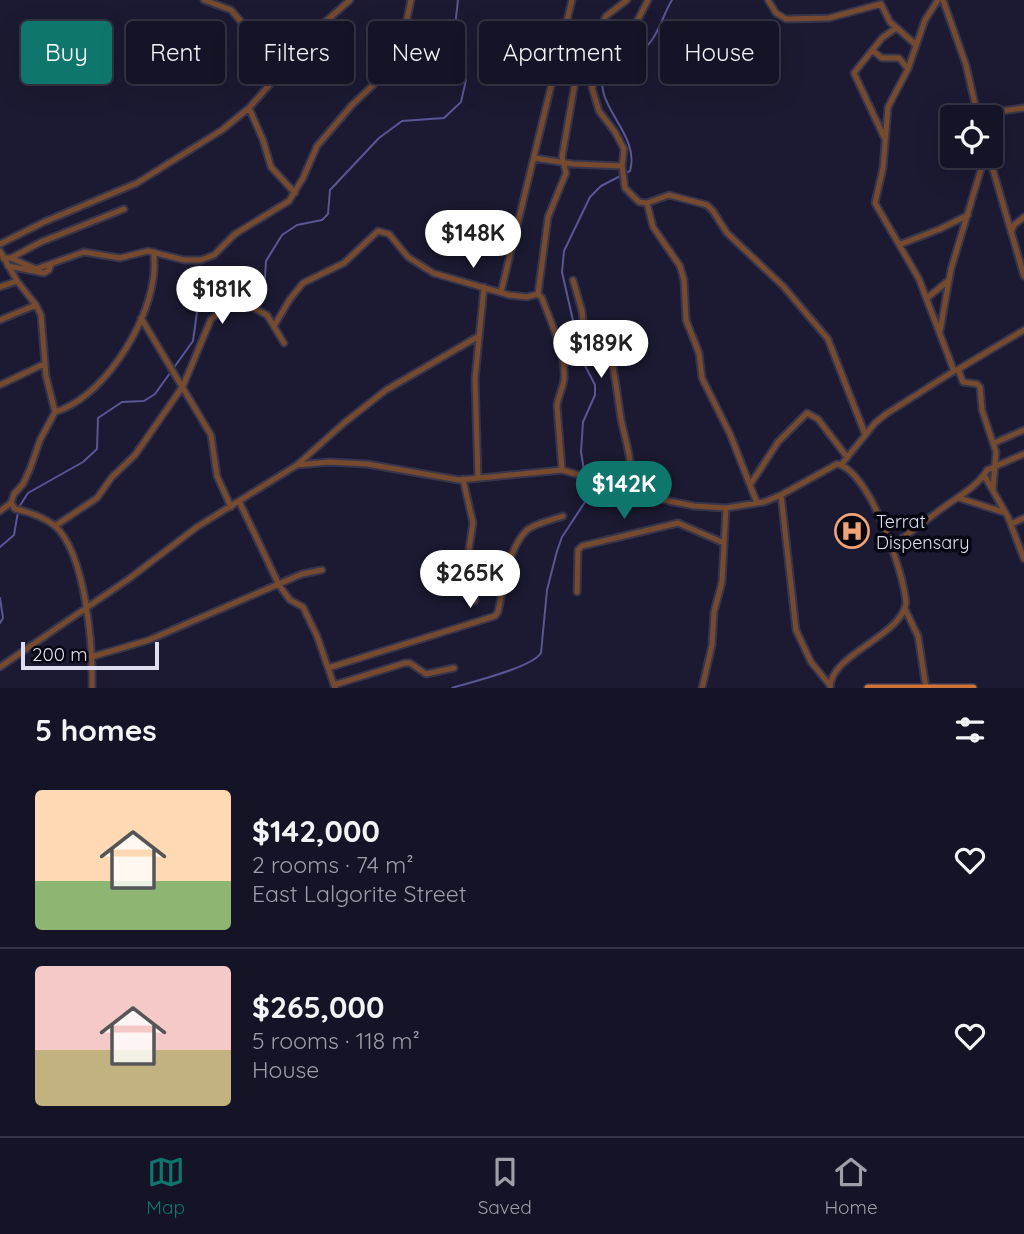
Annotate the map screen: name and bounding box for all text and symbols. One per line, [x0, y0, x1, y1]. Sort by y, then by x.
chip: Buy [21, 21, 112, 84]
chip: Rent [126, 21, 225, 84]
chip: Filters [239, 21, 354, 84]
chip: New [368, 21, 465, 84]
chip: Apartment [479, 21, 646, 84]
chip: House [660, 21, 779, 84]
map controls [940, 105, 1003, 168]
button: locate [940, 105, 1003, 168]
pin: $148K [424, 210, 522, 270]
text: $148K [441, 218, 505, 247]
pin: $181K [173, 266, 271, 326]
text: $181K [192, 274, 252, 303]
pin: $189K [552, 320, 650, 380]
text: $189K [569, 328, 633, 357]
pin: $142K [575, 462, 673, 521]
text: $142K [592, 469, 656, 498]
place label: Terrat Dispensary [876, 510, 969, 554]
hospital icon: Terrat Dispensary [833, 512, 871, 550]
pin: $265K [421, 550, 519, 610]
text: $265K [436, 558, 504, 587]
scale bar [21, 639, 159, 671]
text: 200 m [32, 642, 88, 666]
text: 5 homes [35, 711, 157, 749]
icon: filters [951, 711, 989, 749]
text: $142,000 [252, 812, 380, 850]
icon: home [91, 818, 175, 902]
icon: heart [951, 841, 989, 879]
text: 2 rooms · 74 m² [252, 850, 414, 879]
text: East Lalgorite Street [252, 879, 466, 908]
text: $265,000 [252, 988, 384, 1026]
icon: home [91, 994, 175, 1078]
icon: heart [951, 1017, 989, 1055]
text: 5 rooms · 118 m² [252, 1026, 420, 1055]
text: House [252, 1055, 319, 1084]
tab: Map [146, 1153, 185, 1219]
tab: Saved [478, 1153, 532, 1219]
tab: Home [824, 1153, 878, 1219]

